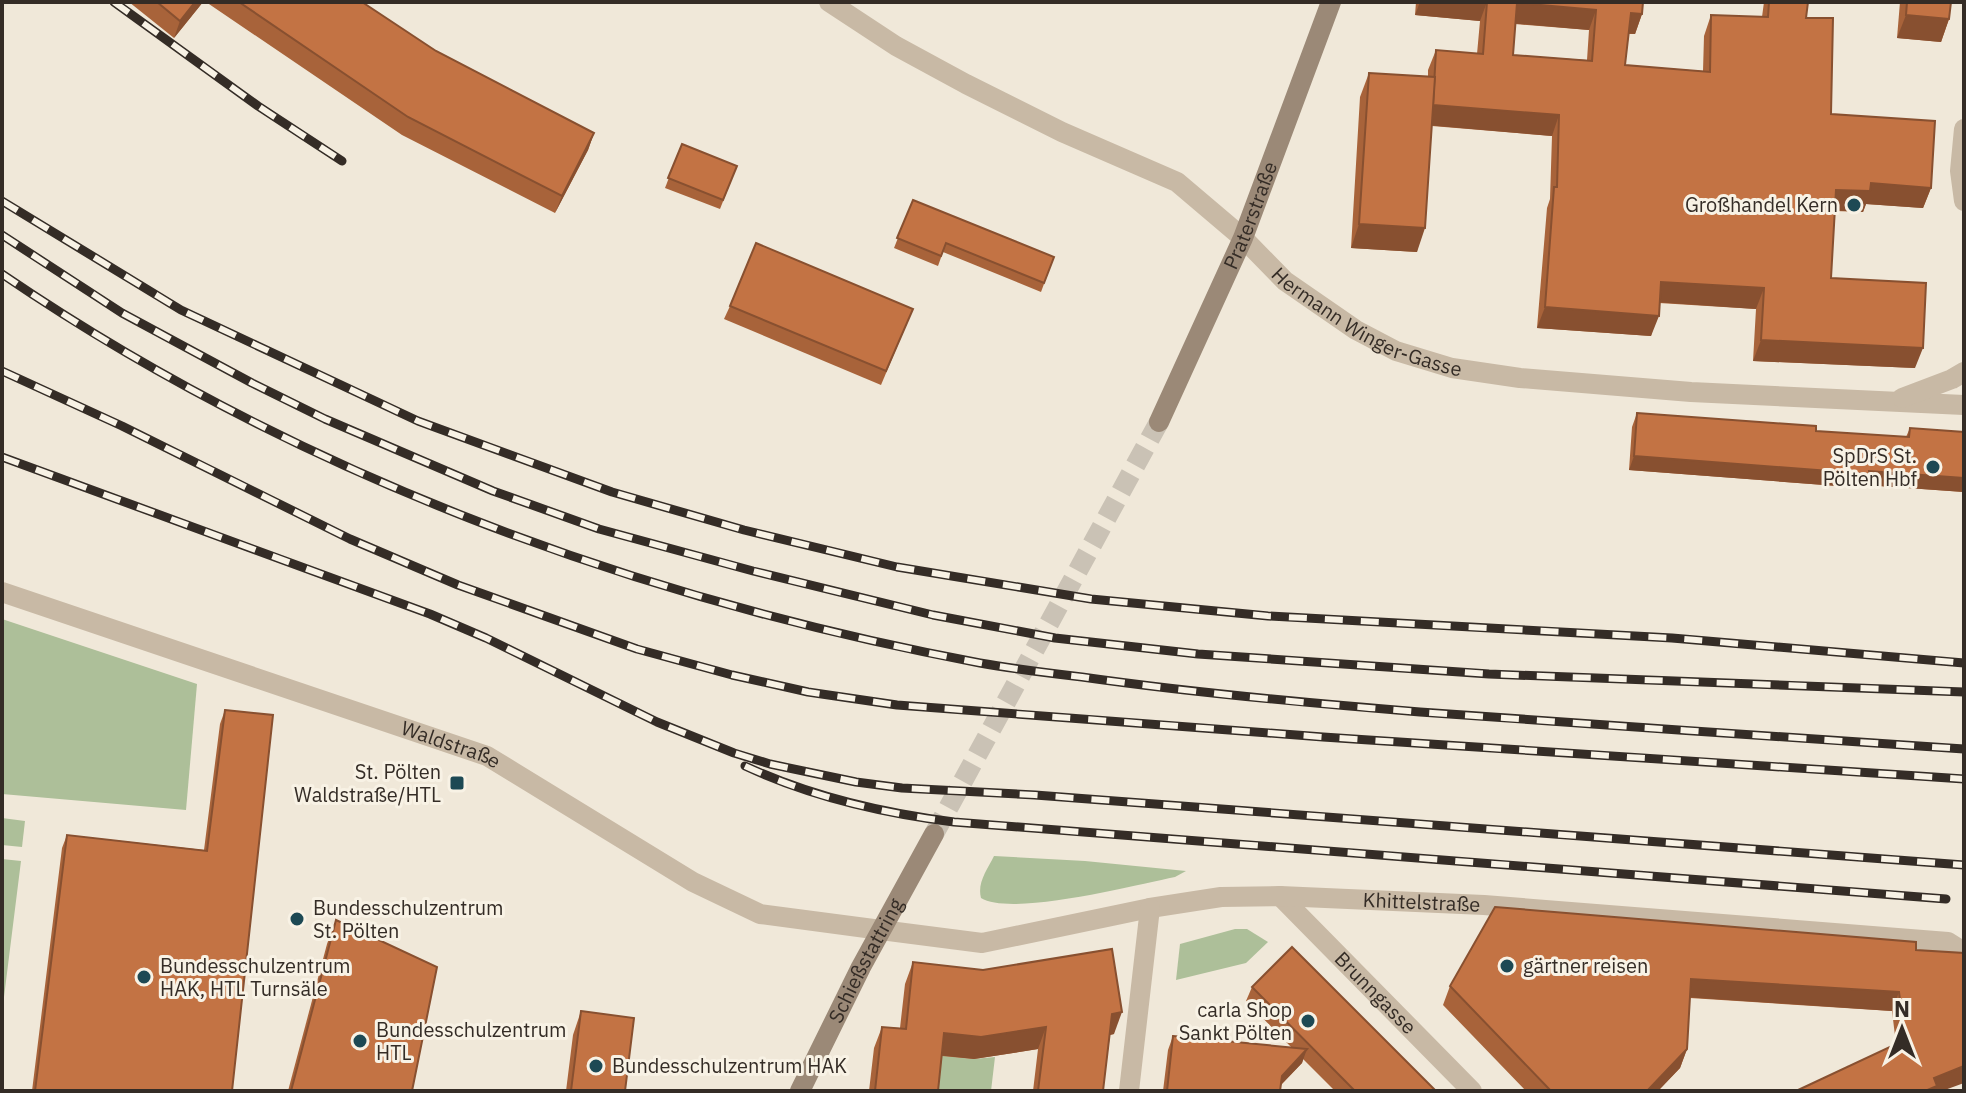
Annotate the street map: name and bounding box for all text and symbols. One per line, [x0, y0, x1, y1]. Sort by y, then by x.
street label: Praterstraße [1217, 158, 1283, 273]
place label: Großhandel Kern [1685, 191, 1838, 218]
marker: Großhandel Kern [1845, 196, 1863, 214]
street label: Hermann Winger-Gasse [1266, 261, 1464, 382]
place label: SpDrS St. Pölten Hbf [1823, 442, 1918, 492]
marker: SpDrS St. Pölten Hbf [1924, 458, 1942, 476]
street label: Waldstraße [398, 714, 506, 774]
place label: St. Pölten Waldstraße/HTL [294, 758, 441, 808]
marker: St. Pölten Waldstraße/HTL [448, 774, 466, 792]
street label: Khittelstraße [1362, 886, 1481, 918]
street label: Schießstattring [822, 893, 909, 1027]
place label: Bundesschulzentrum St. Pölten [313, 894, 504, 944]
marker: Bundesschulzentrum St. Pölten [288, 910, 306, 928]
street label: Brunngasse [1329, 945, 1423, 1040]
place label: Bundesschulzentrum HAK, HTL Turnsäle [160, 952, 351, 1002]
place label: gärtner reisen [1523, 952, 1648, 979]
marker: gärtner reisen [1498, 957, 1516, 975]
marker: Bundesschulzentrum HAK, HTL Turnsäle [135, 968, 153, 986]
north arrow [1862, 989, 1942, 1069]
text: N [1894, 994, 1910, 1023]
place label: carla Shop Sankt Pölten [1179, 996, 1292, 1046]
marker: carla Shop Sankt Pölten [1299, 1012, 1317, 1030]
place label: Bundesschulzentrum HTL [376, 1016, 567, 1066]
marker: Bundesschulzentrum HTL [351, 1032, 369, 1050]
place label: Bundesschulzentrum HAK [612, 1052, 847, 1079]
marker: Bundesschulzentrum HAK [587, 1057, 605, 1075]

